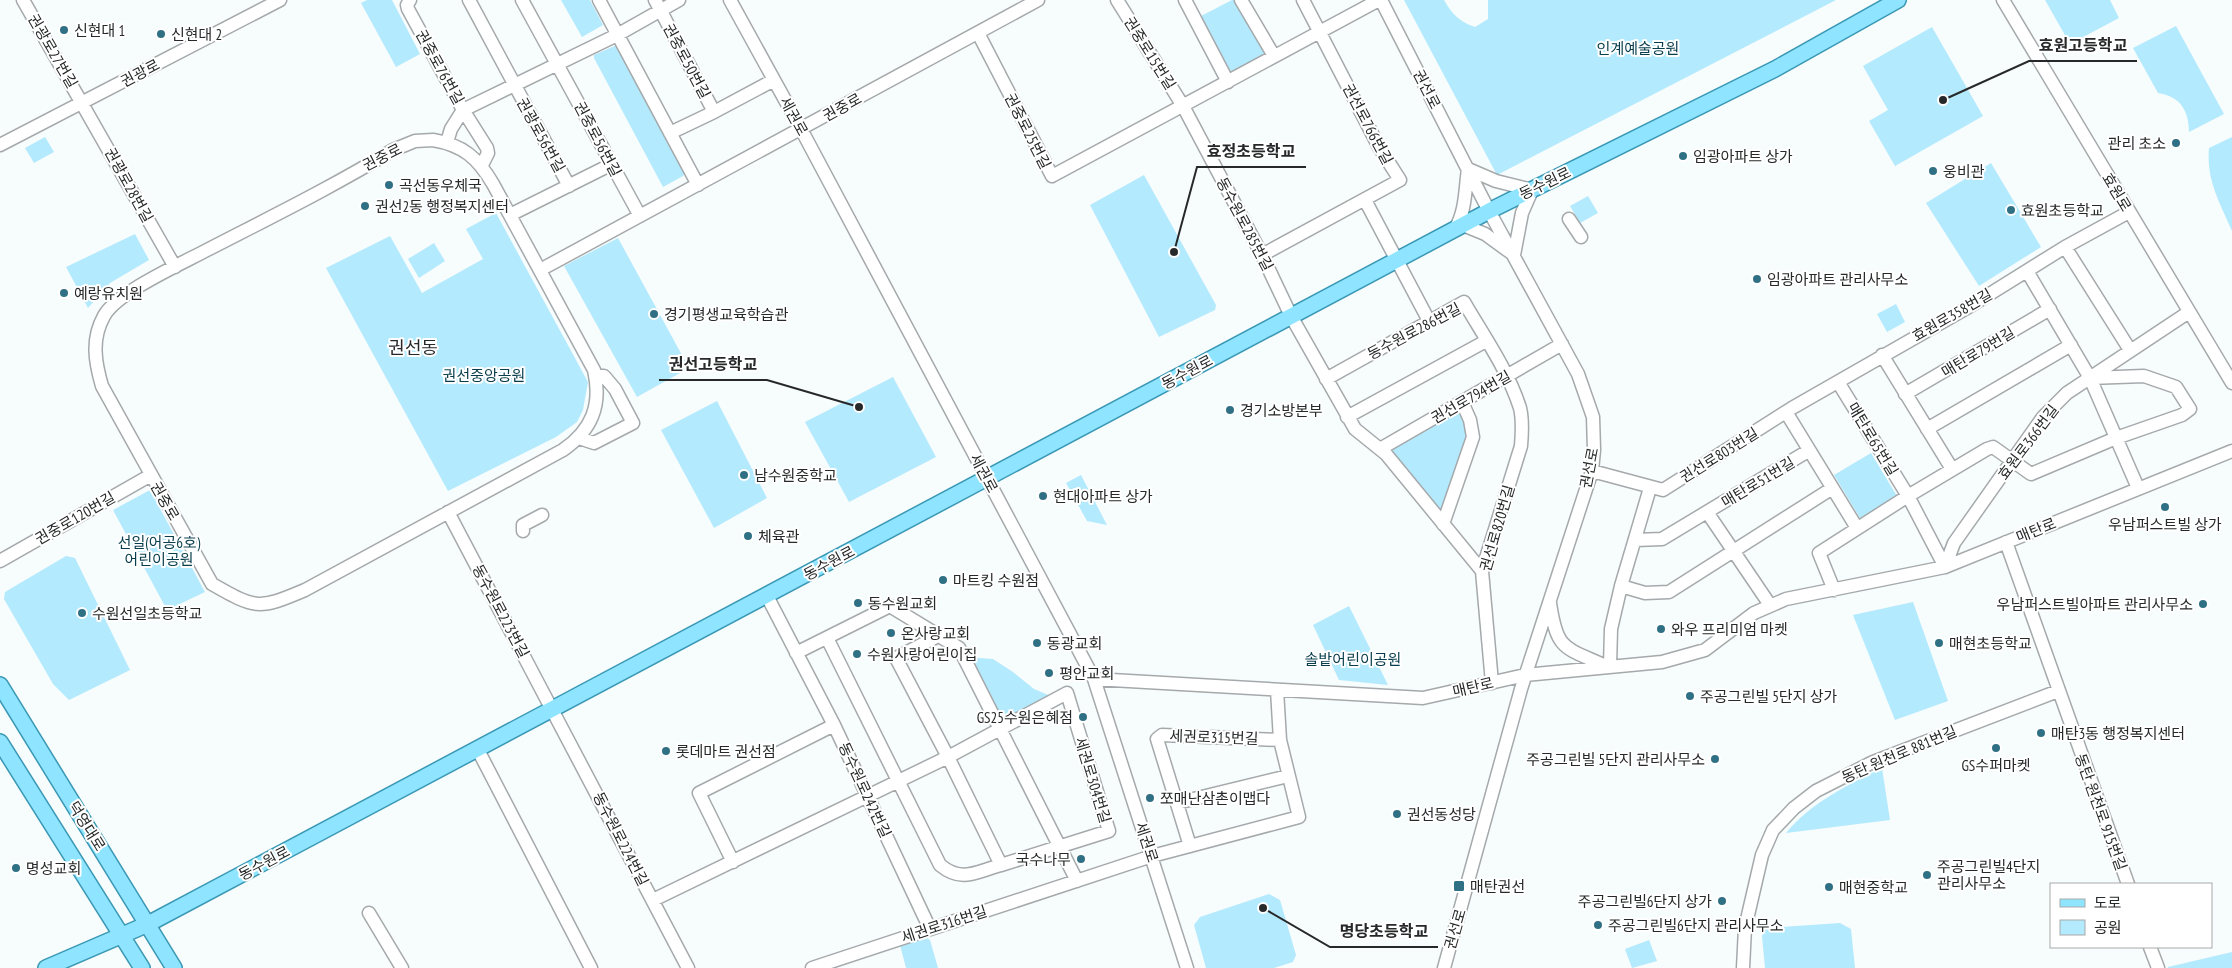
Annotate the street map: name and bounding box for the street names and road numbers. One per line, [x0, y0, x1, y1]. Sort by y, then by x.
street label: 권광로27번길 [24, 11, 82, 91]
street label: 권중로15번길 [1120, 13, 1180, 93]
street label: 권중로50번길 [659, 20, 715, 102]
street label: 권중로76번길 [412, 26, 468, 108]
street label: 권광로 [117, 55, 163, 91]
street label: 권선로 [1409, 66, 1445, 112]
street label: 권선로766번길 [1339, 80, 1397, 168]
street label: 권중로 [819, 89, 865, 125]
street label: 권중로25번길 [1001, 90, 1055, 172]
street label: 세권로 [776, 93, 812, 139]
street label: 권광로56번길 [513, 94, 569, 176]
street label: 권중로56번길 [570, 98, 626, 180]
street label: 권중로 [359, 139, 405, 175]
street label: 권광로28번길 [101, 144, 157, 226]
street label: 동수원로 [1516, 162, 1574, 204]
street label: 효원로 [2098, 169, 2136, 215]
street label: 동수원로285번길 [1212, 174, 1278, 274]
street label: 효원로358번길 [1909, 284, 1995, 346]
street label: 동수원로286번길 [1364, 298, 1464, 364]
street label: 매탄로79번길 [1938, 323, 2018, 381]
street label: 동수원로 [1158, 351, 1216, 393]
street label: 권선로794번길 [1428, 366, 1514, 428]
street label: 매탄로65번길 [1844, 399, 1902, 479]
street label: 효원로366번길 [1994, 401, 2062, 483]
street label: 권선로803번길 [1676, 423, 1762, 487]
street label: 권선로 [1576, 446, 1602, 490]
street label: 세권로 [966, 450, 1002, 496]
street label: 매탄로51번길 [1718, 453, 1798, 511]
street label: 권중로 [146, 478, 184, 524]
street label: 권선로820번길 [1476, 482, 1518, 574]
street label: 권중로120번길 [32, 487, 118, 549]
street label: 매탄로 [2013, 513, 2059, 547]
street label: 동수원로 [800, 542, 858, 584]
street label: 동수원로223번길 [468, 561, 534, 661]
street label: 매탄로 [1451, 673, 1495, 701]
street label: 동탄 원천로 881번길 [1839, 721, 1959, 787]
street label: 세권로315번길 [1169, 726, 1259, 748]
street label: 세권로304번길 [1071, 735, 1115, 825]
street label: 동수원로242번길 [835, 739, 895, 841]
street label: 동탄 원천로 915번길 [2071, 751, 2131, 873]
street label: 동수원로224번길 [589, 789, 653, 889]
street label: 덕영대로 [64, 798, 110, 854]
street label: 세권로 [1132, 819, 1162, 865]
street label: 동수원로 [235, 842, 293, 884]
street label: 세권로316번길 [899, 901, 989, 947]
street label: 권선로 [1440, 906, 1470, 952]

